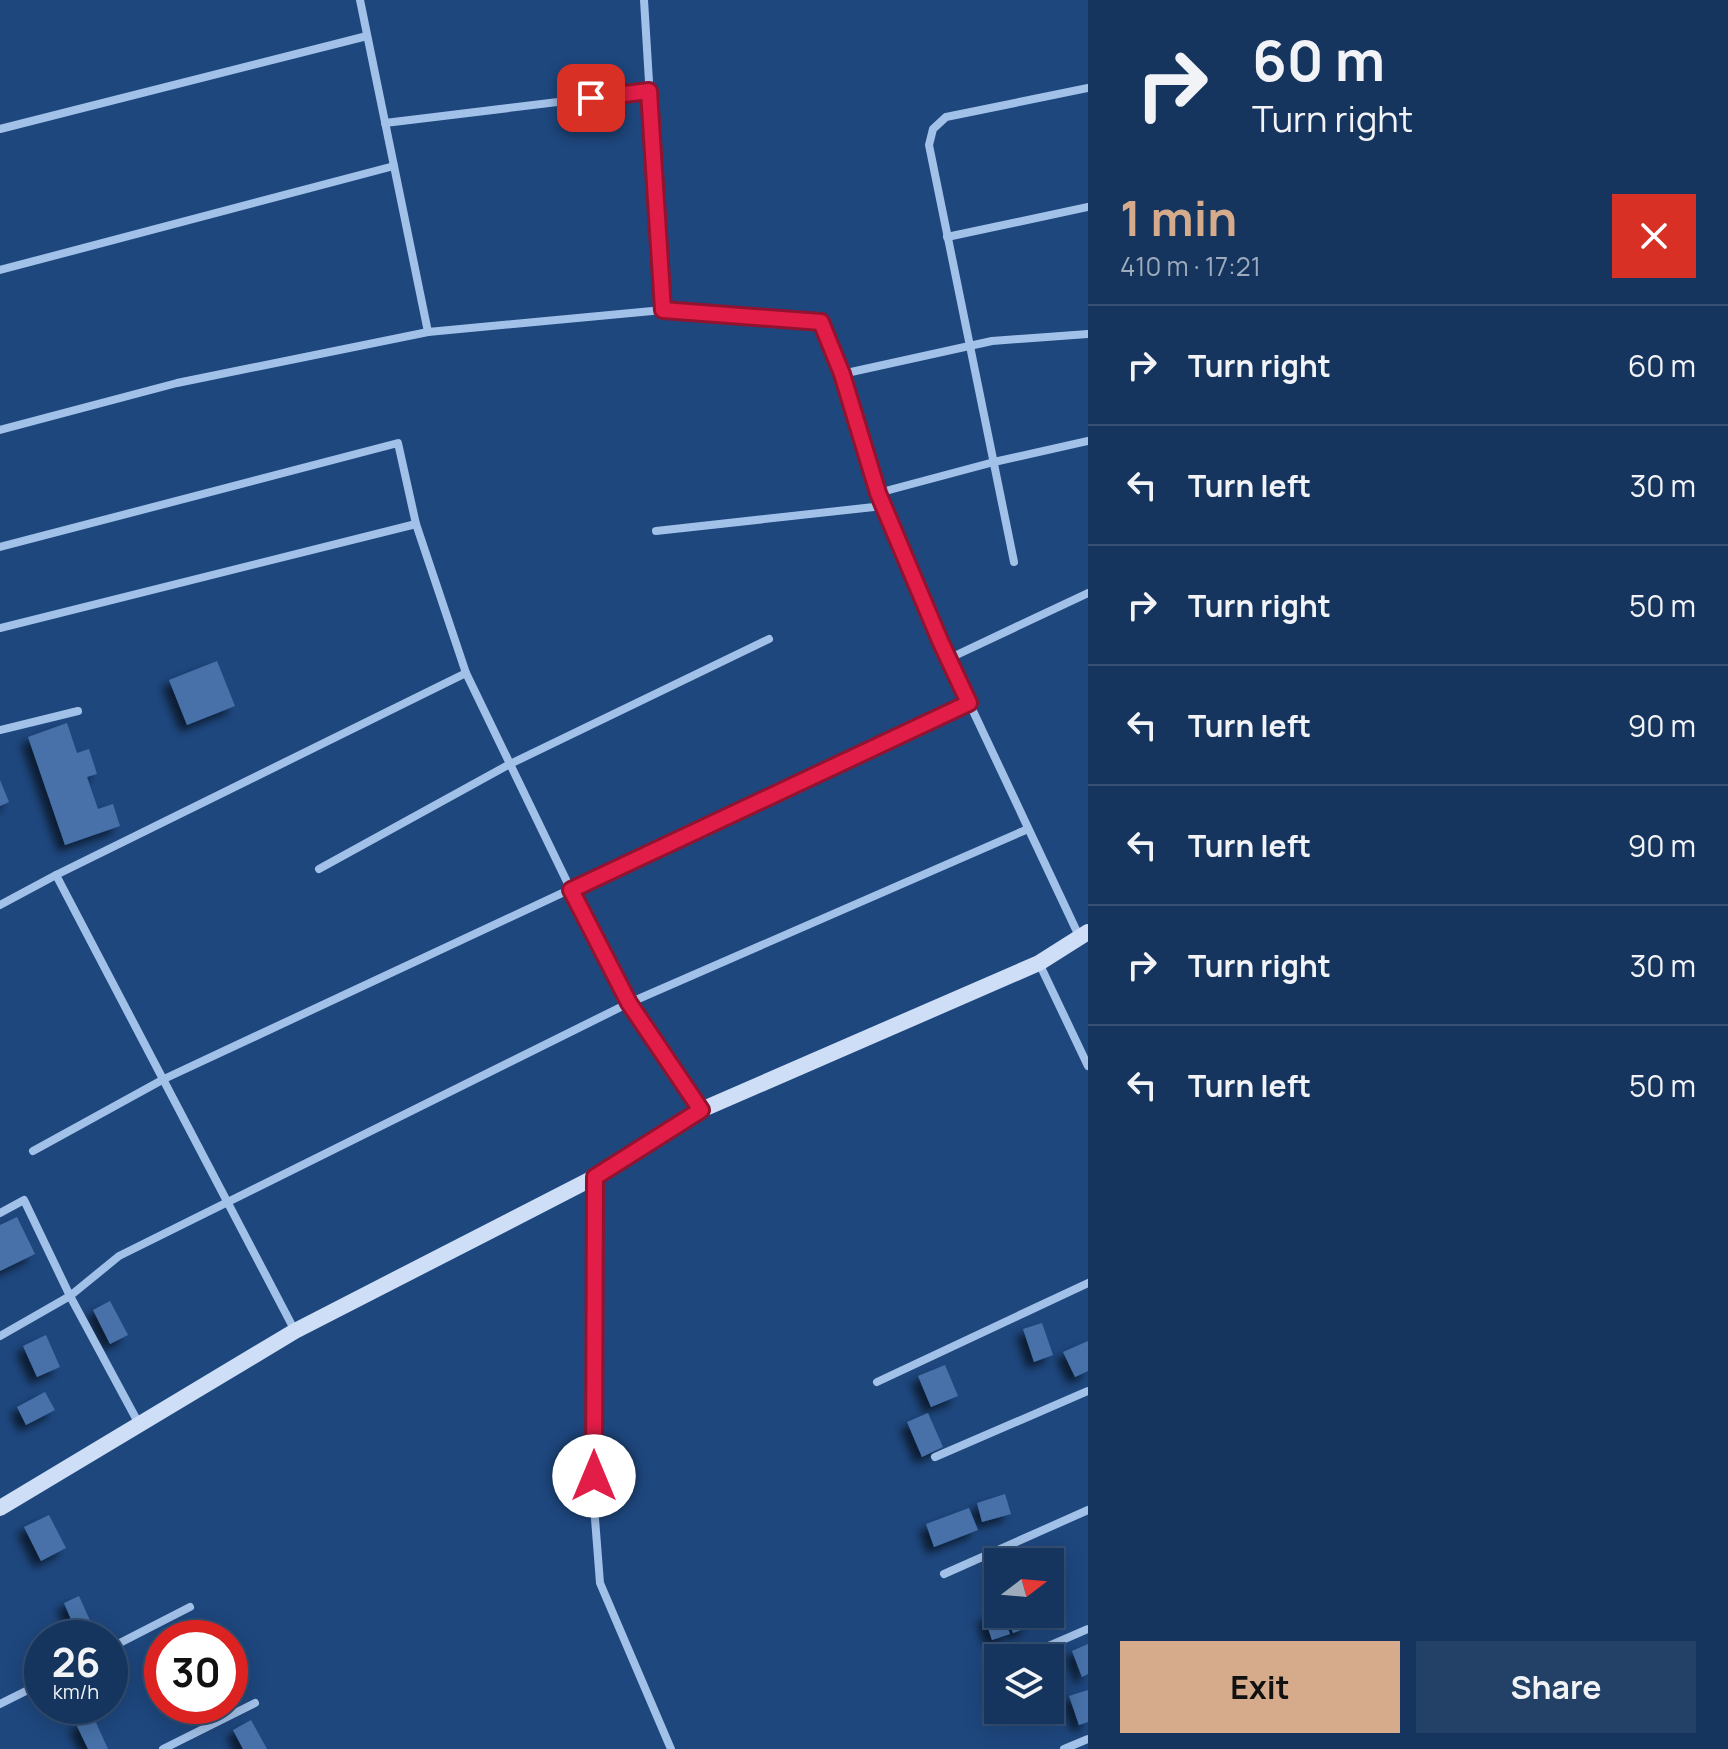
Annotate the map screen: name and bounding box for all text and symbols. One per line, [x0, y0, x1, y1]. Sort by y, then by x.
text: 60 m [1252, 21, 1385, 98]
icon: right [1120, 32, 1224, 136]
pin [557, 64, 625, 132]
icon: arrive [569, 76, 613, 120]
text: Turn right [1252, 94, 1413, 143]
text: 1 min [1120, 185, 1237, 250]
button: close [1612, 194, 1696, 278]
text: 410 m · 17:21 [1120, 248, 1261, 284]
icon: right [1120, 343, 1164, 387]
text: Turn right [1188, 345, 1331, 386]
text: 60 m [1628, 345, 1696, 386]
icon: left [1120, 463, 1164, 507]
text: Turn left [1188, 465, 1311, 506]
text: 30 m [1630, 465, 1696, 506]
icon: right [1120, 583, 1164, 627]
text: Turn right [1188, 585, 1331, 626]
text: 50 m [1629, 585, 1696, 626]
icon: left [1120, 703, 1164, 747]
text: Turn left [1188, 705, 1311, 746]
text: 90 m [1628, 705, 1696, 746]
icon: left [1120, 823, 1164, 867]
text: Turn left [1188, 825, 1311, 866]
text: 90 m [1628, 825, 1696, 866]
icon: right [1120, 943, 1164, 987]
text: Turn right [1188, 945, 1331, 986]
text: 30 m [1630, 945, 1696, 986]
icon: left [1120, 1063, 1164, 1107]
text: Turn left [1188, 1065, 1311, 1106]
text: 50 m [1629, 1065, 1696, 1106]
position arrow [552, 1434, 636, 1518]
north arrow [984, 1548, 1064, 1628]
map controls [984, 1548, 1064, 1724]
speed limit sign: 30 [144, 1620, 248, 1724]
text: 26 [52, 1634, 100, 1689]
button: Exit [1120, 1641, 1400, 1733]
button: Share [1416, 1641, 1696, 1733]
button: layers [984, 1644, 1064, 1724]
text: km/h [53, 1678, 99, 1705]

